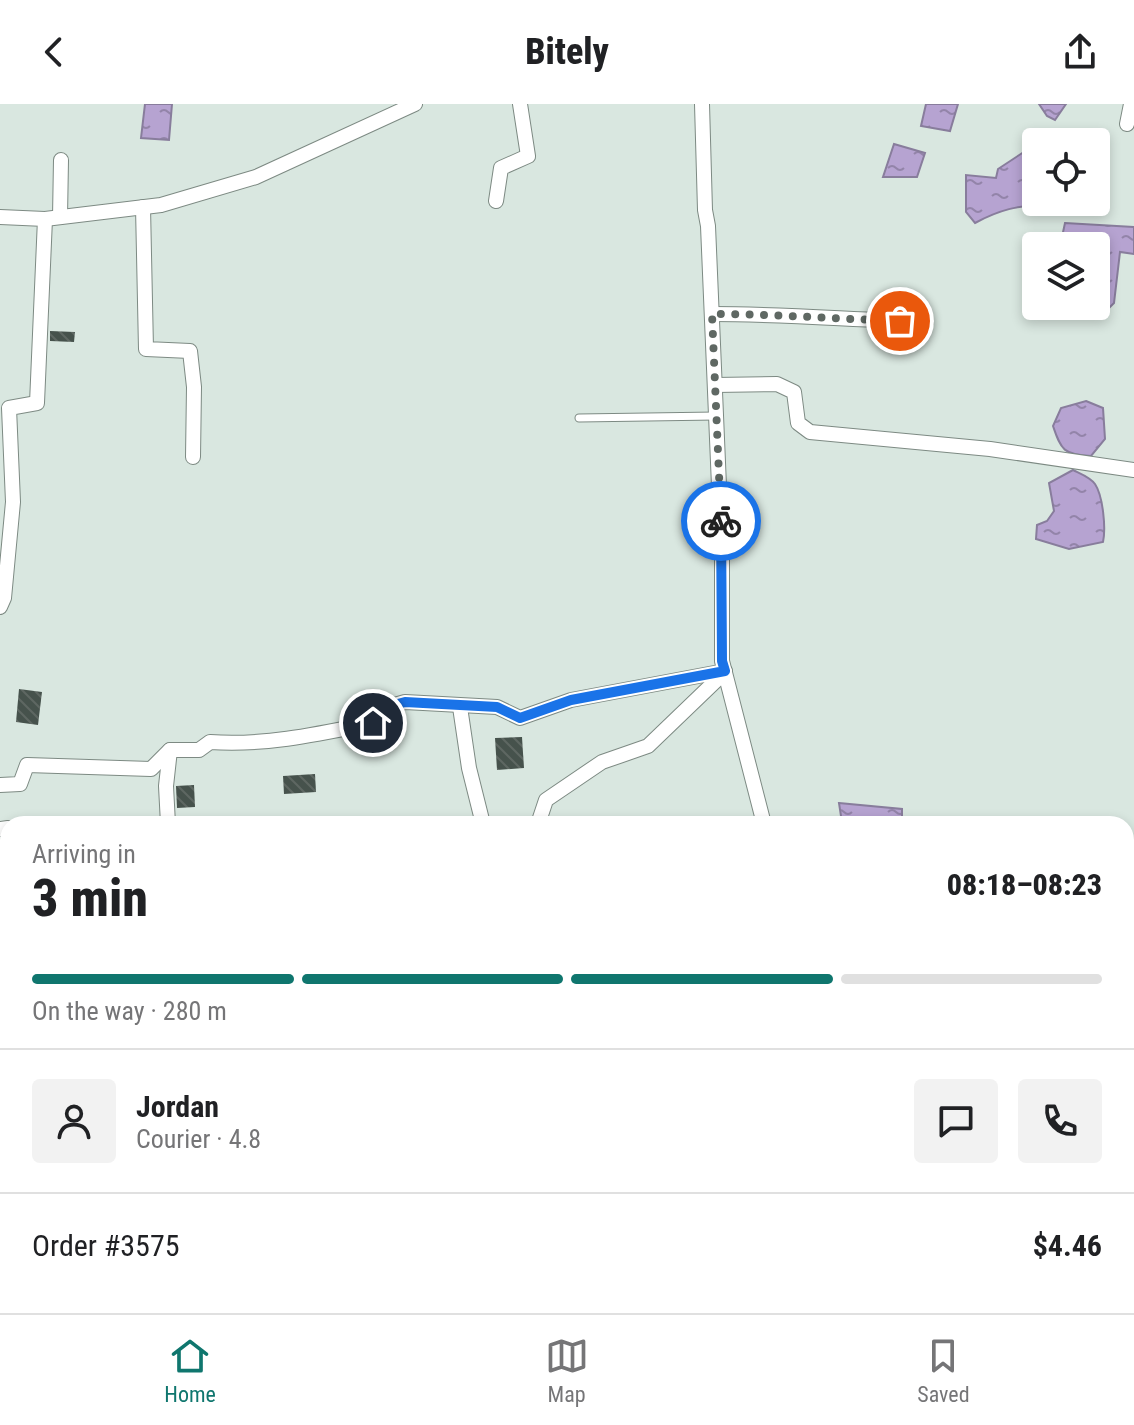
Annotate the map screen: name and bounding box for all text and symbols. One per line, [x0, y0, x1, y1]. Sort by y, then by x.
icon: back [32, 30, 76, 74]
icon: share [1058, 30, 1102, 74]
text: Bitely [525, 31, 609, 73]
map controls [1022, 128, 1110, 320]
button: locate [1022, 128, 1110, 216]
button: layers [1022, 232, 1110, 320]
pin [866, 287, 934, 355]
icon: bag [878, 299, 922, 343]
courier [681, 481, 761, 561]
icon: bike [699, 499, 743, 543]
pin [339, 689, 407, 757]
icon: home [351, 701, 395, 745]
text: Arriving in [32, 839, 136, 869]
text: 08:18–08:23 [947, 867, 1102, 902]
text: 3 min [32, 868, 148, 929]
text: On the way · 280 m [32, 996, 227, 1026]
button: person [32, 1079, 116, 1163]
button: chat [914, 1079, 998, 1163]
button: phone [1018, 1079, 1102, 1163]
text: Jordan [136, 1089, 219, 1124]
text: Courier · 4.8 [136, 1124, 261, 1154]
text: Order #3575 [32, 1228, 180, 1263]
text: $4.46 [1033, 1228, 1102, 1263]
tab: Home [164, 1334, 216, 1407]
tab: Map [545, 1334, 589, 1407]
tab: Saved [917, 1334, 970, 1407]

